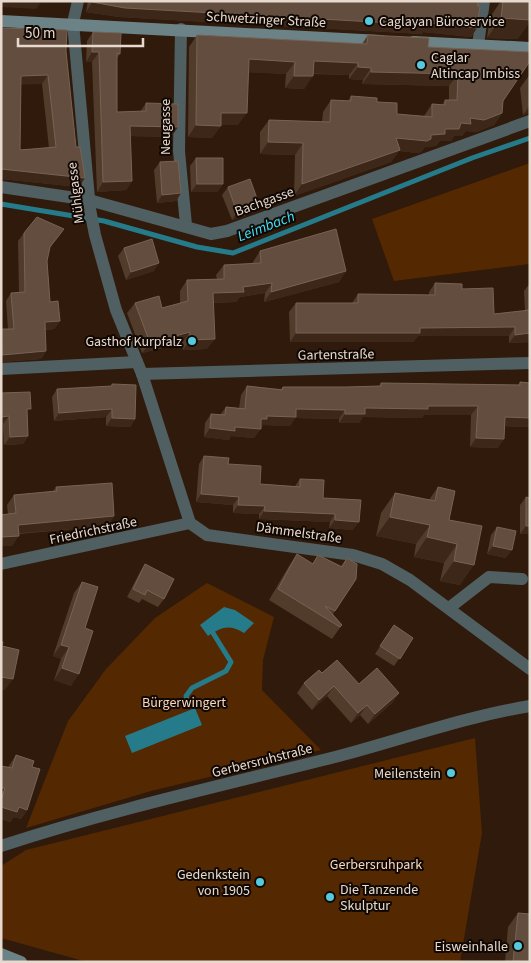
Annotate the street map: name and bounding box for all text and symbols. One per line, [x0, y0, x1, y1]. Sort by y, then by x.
street label: Schwetzinger Straße [205, 7, 326, 33]
place label: Caglayan Büroservice [379, 12, 505, 32]
scale bar [18, 15, 142, 47]
marker: Caglayan Büroservice [363, 15, 375, 27]
text: 50 m [25, 23, 55, 44]
place label: Caglar Altincap Imbiss [431, 48, 520, 84]
marker: Caglar Altincap Imbiss [415, 59, 427, 71]
street label: Neugasse [156, 99, 176, 155]
street label: Mühlgasse [62, 161, 90, 225]
street label: Bachgasse [232, 182, 297, 222]
water label: Leimbach [234, 206, 298, 247]
place label: Gasthof Kurpfalz [85, 332, 182, 352]
marker: Gasthof Kurpfalz [186, 335, 198, 347]
street label: Gartenstraße [298, 344, 375, 366]
street label: Friedrichstraße [48, 512, 139, 550]
street label: Dämmelstraße [255, 517, 343, 549]
park label: Bürgerwingert [142, 693, 226, 713]
street label: Gerbersruhstraße [210, 739, 315, 783]
place label: Meilenstein [374, 764, 441, 784]
marker: Meilenstein [445, 767, 457, 779]
park label: Gerbersruhpark [330, 855, 422, 875]
place label: Gedenkstein von 1905 [177, 865, 250, 901]
marker: Gedenkstein von 1905 [254, 876, 266, 888]
place label: Die Tanzende Skulptur [340, 880, 418, 916]
marker: Die Tanzende Skulptur [324, 891, 336, 903]
place label: Eisweinhalle [434, 937, 508, 957]
marker: Eisweinhalle [512, 940, 524, 952]

